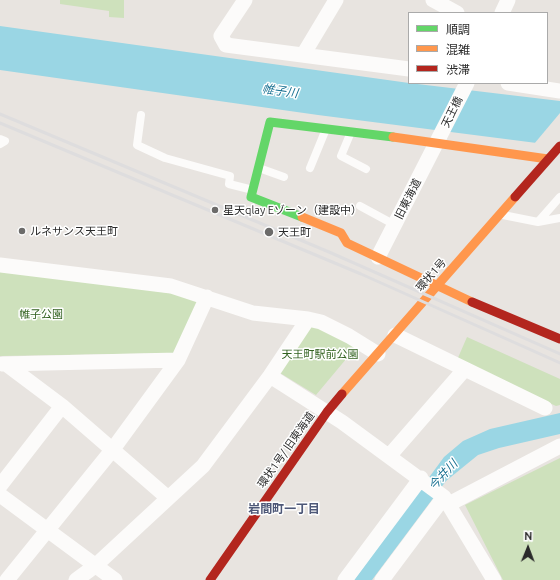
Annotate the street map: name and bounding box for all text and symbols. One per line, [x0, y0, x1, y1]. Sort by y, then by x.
legend [408, 12, 548, 84]
text: 順調 [446, 23, 470, 36]
text: 混雑 [446, 43, 470, 56]
text: 渋滞 [446, 63, 470, 76]
water label: 帷子川 [261, 81, 299, 101]
street label: 天王橋 [439, 94, 465, 130]
street label: 旧東海道 [392, 176, 424, 222]
place label: 星天qlay Eゾーン（建設中） [223, 203, 362, 217]
marker: 星天qlay Eゾーン（建設中） [210, 205, 220, 215]
place label: ルネサンス天王町 [30, 224, 118, 238]
place label: 天王町 [278, 225, 311, 239]
marker: ルネサンス天王町 [17, 226, 27, 236]
marker: 天王町 [263, 226, 275, 238]
street label: 環状1号 [413, 256, 449, 294]
park label: 帷子公園 [19, 307, 63, 321]
park label: 天王町駅前公園 [282, 347, 358, 361]
street label: 環状1号/ 旧東海道 [255, 409, 317, 491]
water label: 今井川 [425, 457, 461, 493]
district label: 岩間町一丁目 [248, 502, 320, 516]
north arrow [508, 528, 548, 568]
text: N [524, 530, 532, 542]

